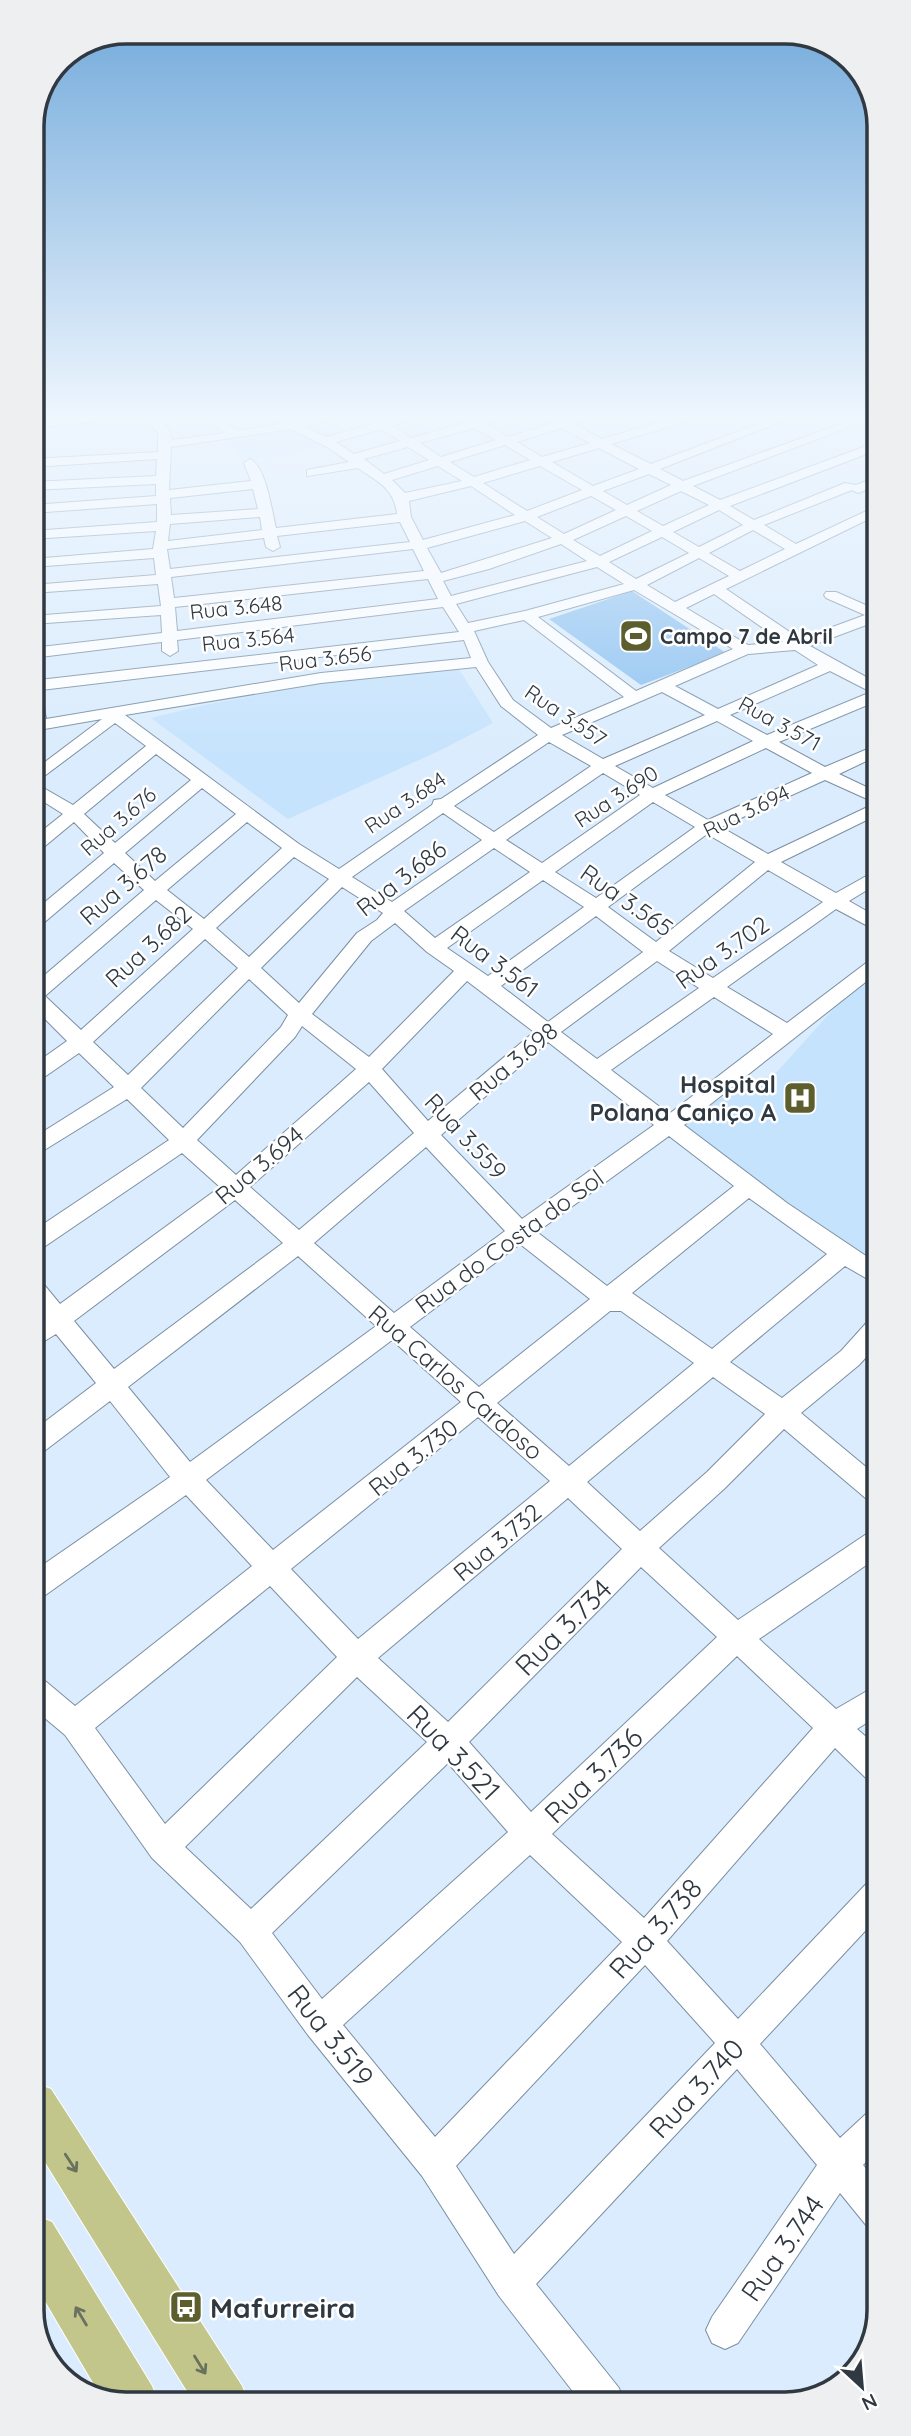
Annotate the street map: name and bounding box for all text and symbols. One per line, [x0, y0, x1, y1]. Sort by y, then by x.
street label: Rua 3.648 [188, 589, 284, 625]
sports icon: Campo 7 de Abril [617, 617, 655, 655]
street label: Rua 3.564 [200, 621, 296, 657]
place label: Campo 7 de Abril [660, 623, 833, 649]
street label: Rua 3.656 [277, 639, 373, 677]
street label: Rua 3.557 [520, 678, 612, 752]
street label: Rua 3.571 [734, 690, 826, 756]
street label: Rua 3.690 [569, 759, 663, 833]
street label: Rua 3.684 [359, 765, 451, 839]
street label: Rua 3.694 [698, 779, 794, 843]
street label: Rua 3.676 [75, 781, 161, 861]
street label: Rua 3.686 [350, 833, 452, 923]
street label: Rua 3.678 [73, 839, 173, 931]
street label: Rua 3.565 [575, 857, 679, 943]
street label: Rua 3.682 [99, 899, 197, 993]
street label: Rua 3.702 [669, 909, 775, 995]
street label: Rua 3.561 [445, 918, 545, 1004]
street label: Rua 3.698 [462, 1015, 564, 1107]
place label: Hospital Polana Caniço A [590, 1069, 777, 1127]
hospital icon: Hospital Polana Caniço A [781, 1079, 819, 1117]
street label: Rua 3.559 [419, 1087, 513, 1185]
street label: Rua 3.694 [209, 1119, 309, 1211]
street label: Rua do Costa do Sol [409, 1162, 609, 1320]
street label: Rua Carlos Cardoso [363, 1298, 549, 1466]
street label: Rua 3.730 [362, 1412, 464, 1502]
street label: Rua 3.732 [447, 1497, 547, 1587]
street label: Rua 3.734 [507, 1571, 619, 1683]
street label: Rua 3.521 [400, 1697, 508, 1807]
street label: Rua 3.736 [537, 1720, 649, 1830]
street label: Rua 3.738 [601, 1871, 709, 1985]
street label: Rua 3.519 [280, 1977, 382, 2093]
street label: Rua 3.740 [641, 2031, 751, 2145]
one-way arrow [65, 2152, 79, 2172]
street label: Rua 3.744 [733, 2188, 831, 2308]
bus stop icon: Mafurreira [167, 2288, 205, 2326]
place label: Mafurreira [210, 2290, 355, 2325]
one-way arrow [74, 2307, 88, 2327]
north arrow [827, 2352, 897, 2422]
one-way arrow [193, 2354, 207, 2374]
text: N [858, 2388, 881, 2416]

